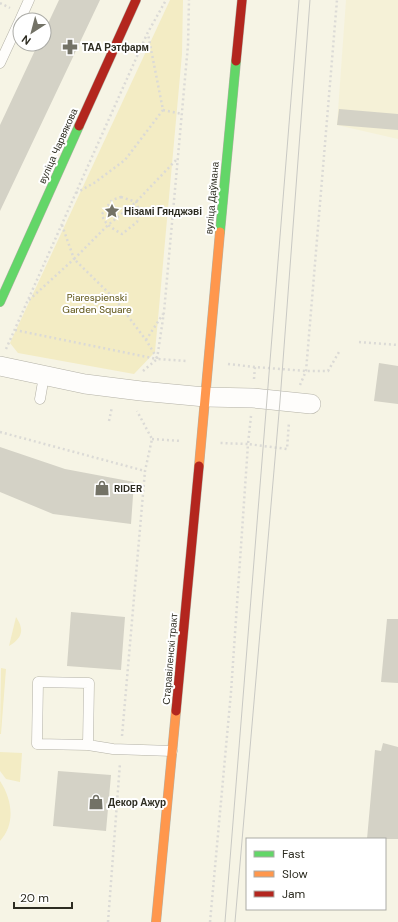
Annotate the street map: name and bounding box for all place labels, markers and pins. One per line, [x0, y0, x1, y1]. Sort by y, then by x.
pharmacy icon: ТАА Рэтфарм [61, 38, 79, 56]
place label: ТАА Рэтфарм [82, 41, 149, 54]
place icon: Нізамі Гянджэві [103, 202, 121, 220]
place label: Нізамі Гянджэві [124, 205, 202, 218]
shop icon: RIDER [93, 479, 111, 497]
place label: RIDER [114, 482, 142, 495]
shop icon: Декор Ажур [87, 793, 105, 811]
place label: Декор Ажур [108, 796, 166, 809]

